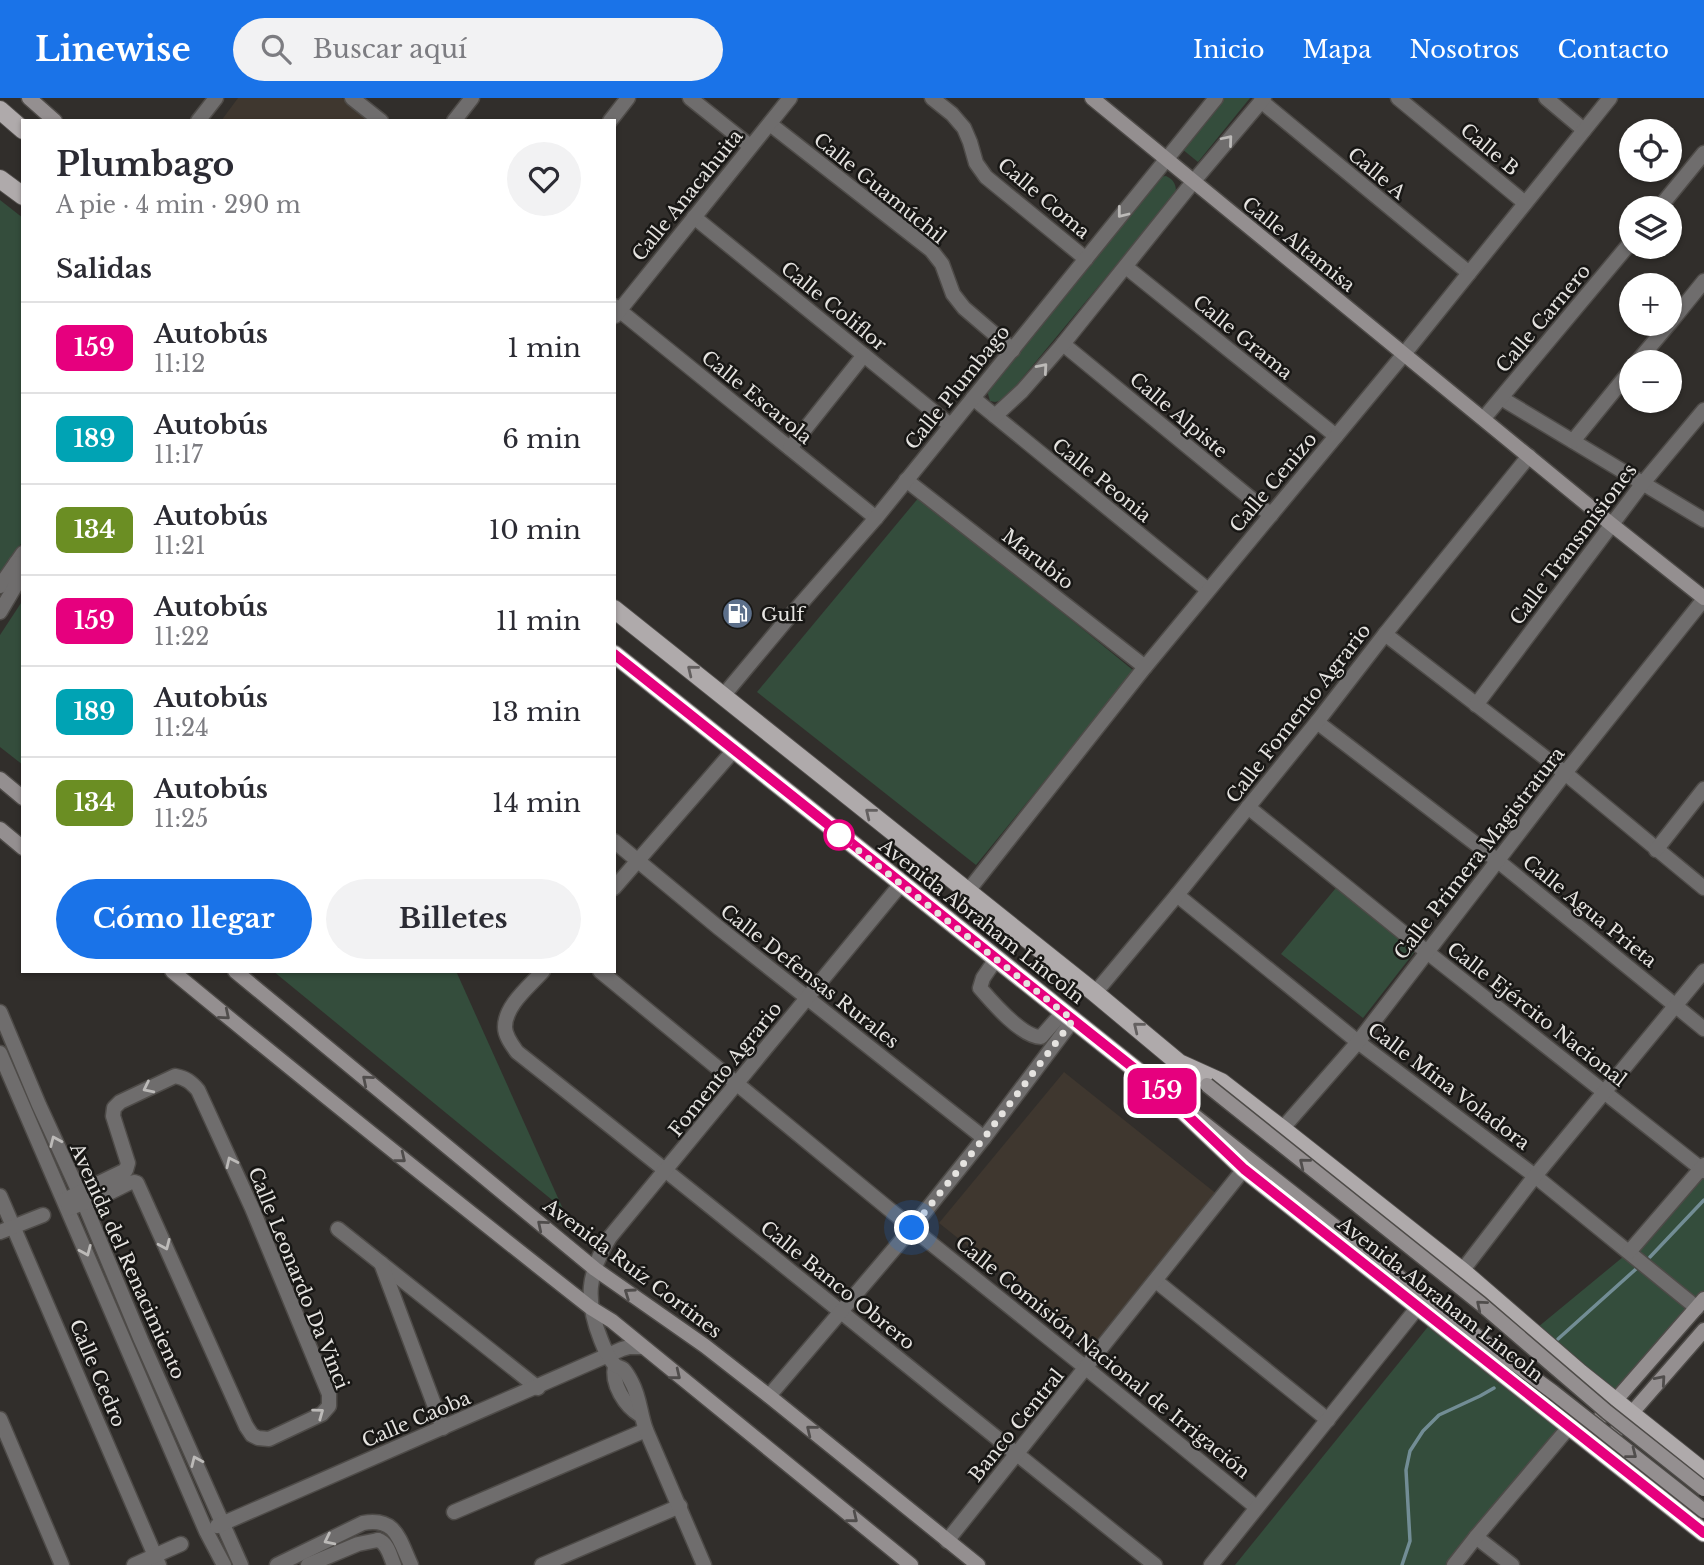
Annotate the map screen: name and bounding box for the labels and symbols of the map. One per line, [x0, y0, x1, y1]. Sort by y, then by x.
street label: Calle B [1456, 118, 1524, 180]
street label: Calle Anacahuita [627, 125, 748, 266]
street label: Calle Guamúchil [809, 128, 950, 249]
one-way arrow [1220, 135, 1232, 148]
street label: Calle A [1343, 143, 1411, 204]
street label: Calle Coma [993, 153, 1095, 244]
street label: Calle Altamisa [1238, 192, 1360, 297]
one-way arrow [1118, 205, 1131, 217]
street label: Calle Coliflor [776, 257, 891, 356]
street label: Calle Carnero [1491, 259, 1595, 377]
street label: Calle Grama [1188, 290, 1297, 385]
street label: Calle Plumbago [900, 320, 1015, 454]
street label: Calle Escarola [697, 346, 817, 449]
one-way arrow [1034, 363, 1047, 376]
street label: Calle Alpiste [1125, 368, 1232, 463]
street label: Calle Cenizo [1225, 428, 1322, 537]
street label: Calle Peonia [1048, 434, 1156, 527]
street label: Calle Transmisiones [1505, 459, 1642, 630]
street label: Marubio [997, 524, 1078, 594]
fuel station icon: Gulf [721, 597, 755, 631]
place label: Gulf [761, 603, 806, 626]
street label: Calle Fomento Agrario [1221, 619, 1376, 808]
one-way arrow [688, 666, 701, 678]
street label: Calle Primera Magistratura [1389, 742, 1570, 964]
one-way arrow [865, 808, 877, 821]
unlabelled marker [824, 820, 854, 850]
street label: Avenida Abraham Lincoln [874, 833, 1089, 1009]
street label: Calle Agua Prieta [1518, 850, 1662, 973]
street label: Calle Defensas Rurales [716, 900, 903, 1053]
street label: Calle Ejército Nacional [1442, 937, 1631, 1092]
street label: Fomento Agrario [664, 997, 787, 1141]
one-way arrow [217, 1006, 229, 1019]
street label: Calle Mina Voladora [1363, 1018, 1535, 1155]
one-way arrow [1133, 1023, 1146, 1035]
line badge: 159 [1122, 1068, 1202, 1114]
one-way arrow [362, 1076, 375, 1088]
one-way arrow [143, 1080, 155, 1094]
one-way arrow [49, 1136, 63, 1148]
street label: Avenida del Renacimiento [65, 1139, 190, 1383]
one-way arrow [394, 1150, 406, 1163]
one-way arrow [225, 1157, 239, 1169]
one-way arrow [1299, 1159, 1312, 1171]
street label: Calle Leonardo Da Vinci [243, 1164, 354, 1393]
street label: Avenida Ruíz Cortines [538, 1193, 726, 1343]
your location [894, 1210, 929, 1245]
street label: Avenida Abraham Lincoln [1333, 1211, 1548, 1387]
street label: Calle Banco Obrero [756, 1216, 920, 1355]
one-way arrow [538, 1221, 551, 1233]
street label: Calle Comisión Nacional de Irrigación [951, 1231, 1255, 1483]
one-way arrow [157, 1238, 171, 1250]
one-way arrow [78, 1243, 92, 1256]
one-way arrow [624, 1289, 637, 1301]
one-way arrow [1477, 1301, 1490, 1313]
street label: Calle Cedro [65, 1316, 131, 1430]
street label: Banco Central [964, 1364, 1069, 1486]
one-way arrow [668, 1367, 681, 1379]
one-way arrow [1652, 1375, 1665, 1388]
street label: Calle Caoba [358, 1386, 474, 1453]
one-way arrow [312, 1409, 324, 1421]
one-way arrow [806, 1425, 818, 1438]
one-way arrow [1625, 1446, 1637, 1459]
one-way arrow [190, 1456, 204, 1468]
one-way arrow [844, 1510, 857, 1522]
one-way arrow [324, 1531, 336, 1545]

